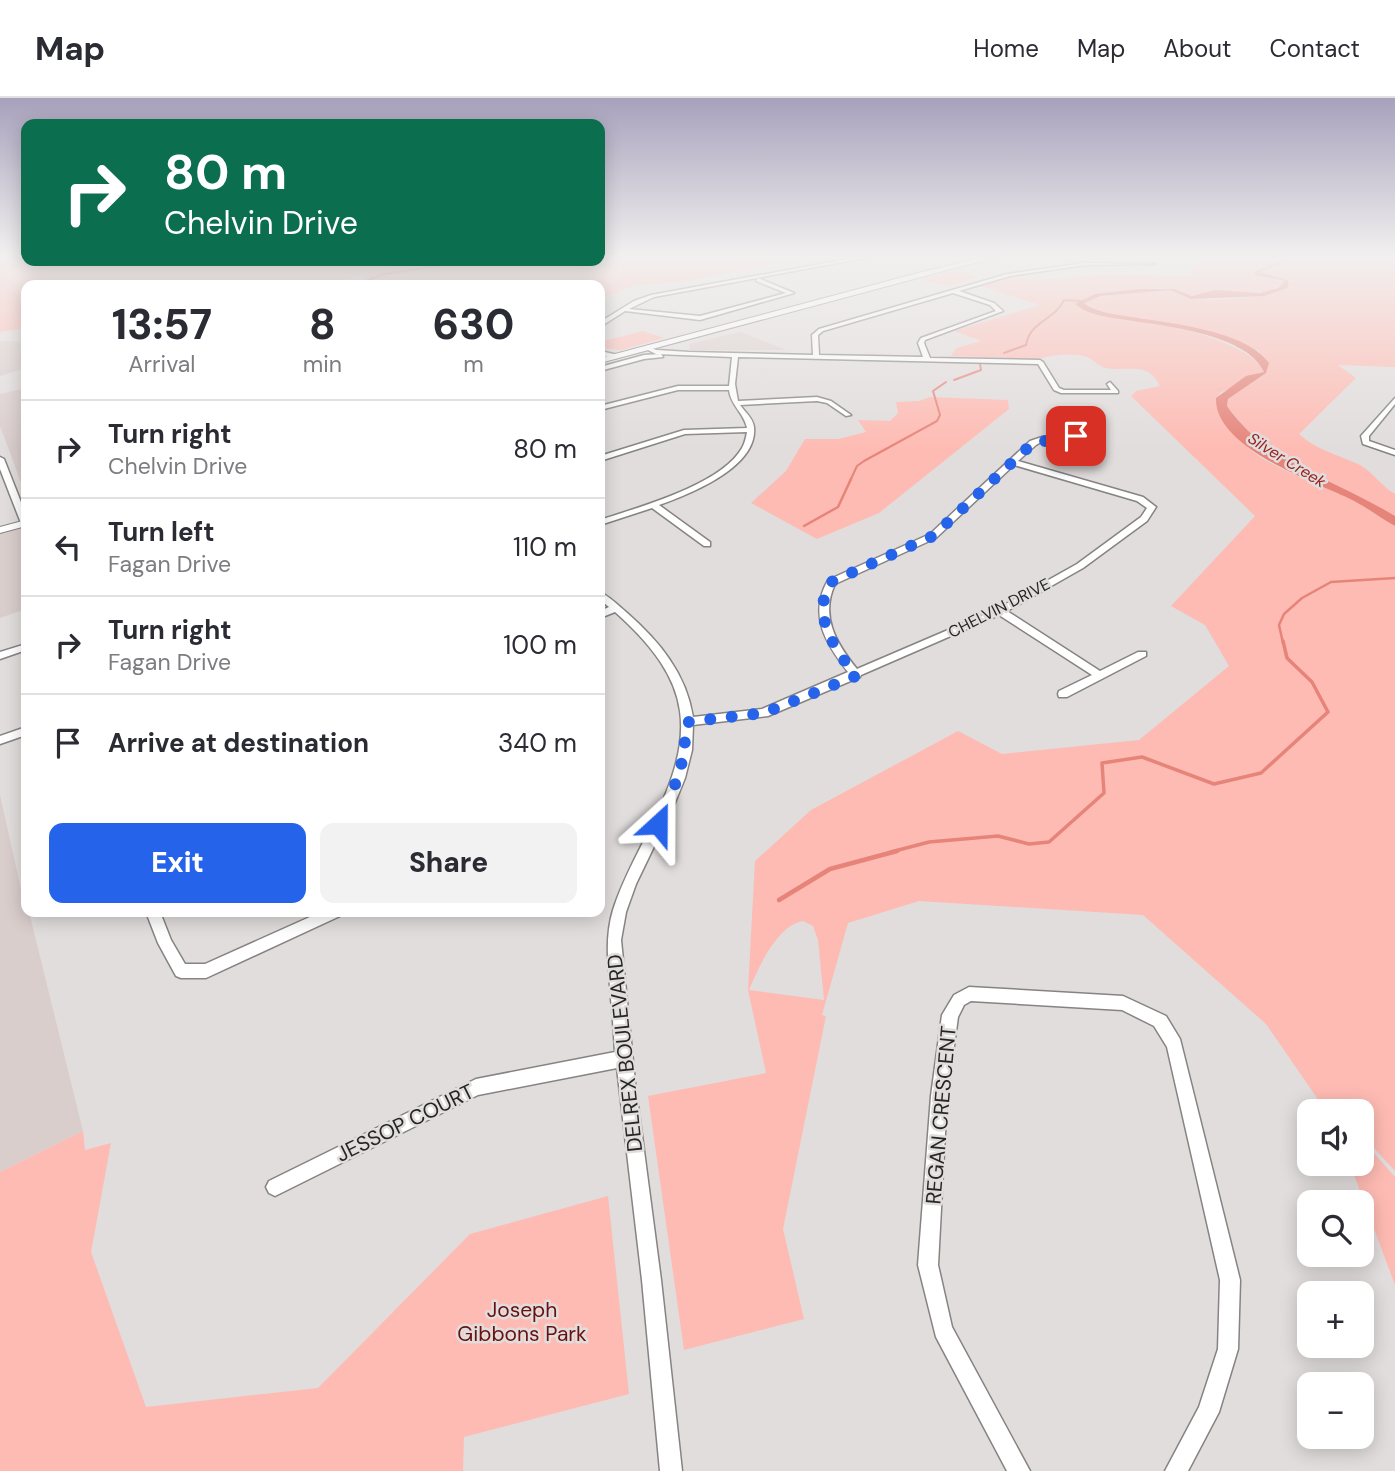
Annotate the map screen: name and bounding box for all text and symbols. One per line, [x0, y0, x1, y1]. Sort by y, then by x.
text: Map [35, 27, 105, 70]
text: Home [973, 33, 1039, 64]
text: Map [1077, 33, 1125, 64]
text: About [1163, 33, 1232, 64]
text: Contact [1270, 33, 1360, 64]
text: 80 m [164, 140, 287, 204]
icon: right [49, 147, 140, 238]
text: Chelvin Drive [164, 202, 358, 244]
text: 13:57 [112, 297, 212, 352]
text: 8 [309, 297, 336, 352]
text: 630 [433, 297, 514, 352]
text: Arrival [128, 349, 195, 379]
text: min [303, 349, 342, 379]
text: m [463, 349, 484, 379]
pin [1046, 406, 1106, 466]
text: Turn right [108, 417, 232, 451]
icon: arrive [1057, 417, 1095, 455]
water label: Silver Creek [1244, 428, 1331, 493]
icon: right [49, 430, 87, 468]
text: 80 m [513, 432, 577, 466]
text: Chelvin Drive [108, 451, 247, 481]
text: Turn left [108, 515, 215, 549]
icon: left [49, 528, 87, 566]
text: 110 m [513, 530, 577, 564]
text: Fagan Drive [108, 549, 231, 579]
street label: CHELVIN DRIVE [944, 573, 1054, 643]
text: Turn right [108, 613, 232, 647]
icon: right [49, 626, 87, 664]
text: 100 m [503, 628, 577, 662]
text: Fagan Drive [108, 647, 231, 677]
icon: arrive [49, 724, 87, 762]
text: Arrive at destination [108, 726, 369, 760]
text: 340 m [498, 726, 577, 760]
position arrow [621, 787, 695, 861]
button: Exit [49, 823, 306, 903]
button: Share [320, 823, 577, 903]
street label: DELREX BOULEVARD [601, 953, 649, 1153]
street label: REGAN CRESCENT [919, 1024, 963, 1205]
street label: JESSOP COURT [331, 1077, 479, 1168]
map controls [1297, 1099, 1374, 1449]
button: sound [1297, 1099, 1374, 1176]
button: search [1297, 1190, 1374, 1267]
button: + [1297, 1281, 1374, 1358]
park label: Joseph Gibbons Park [457, 1296, 587, 1348]
button: − [1297, 1372, 1374, 1449]

